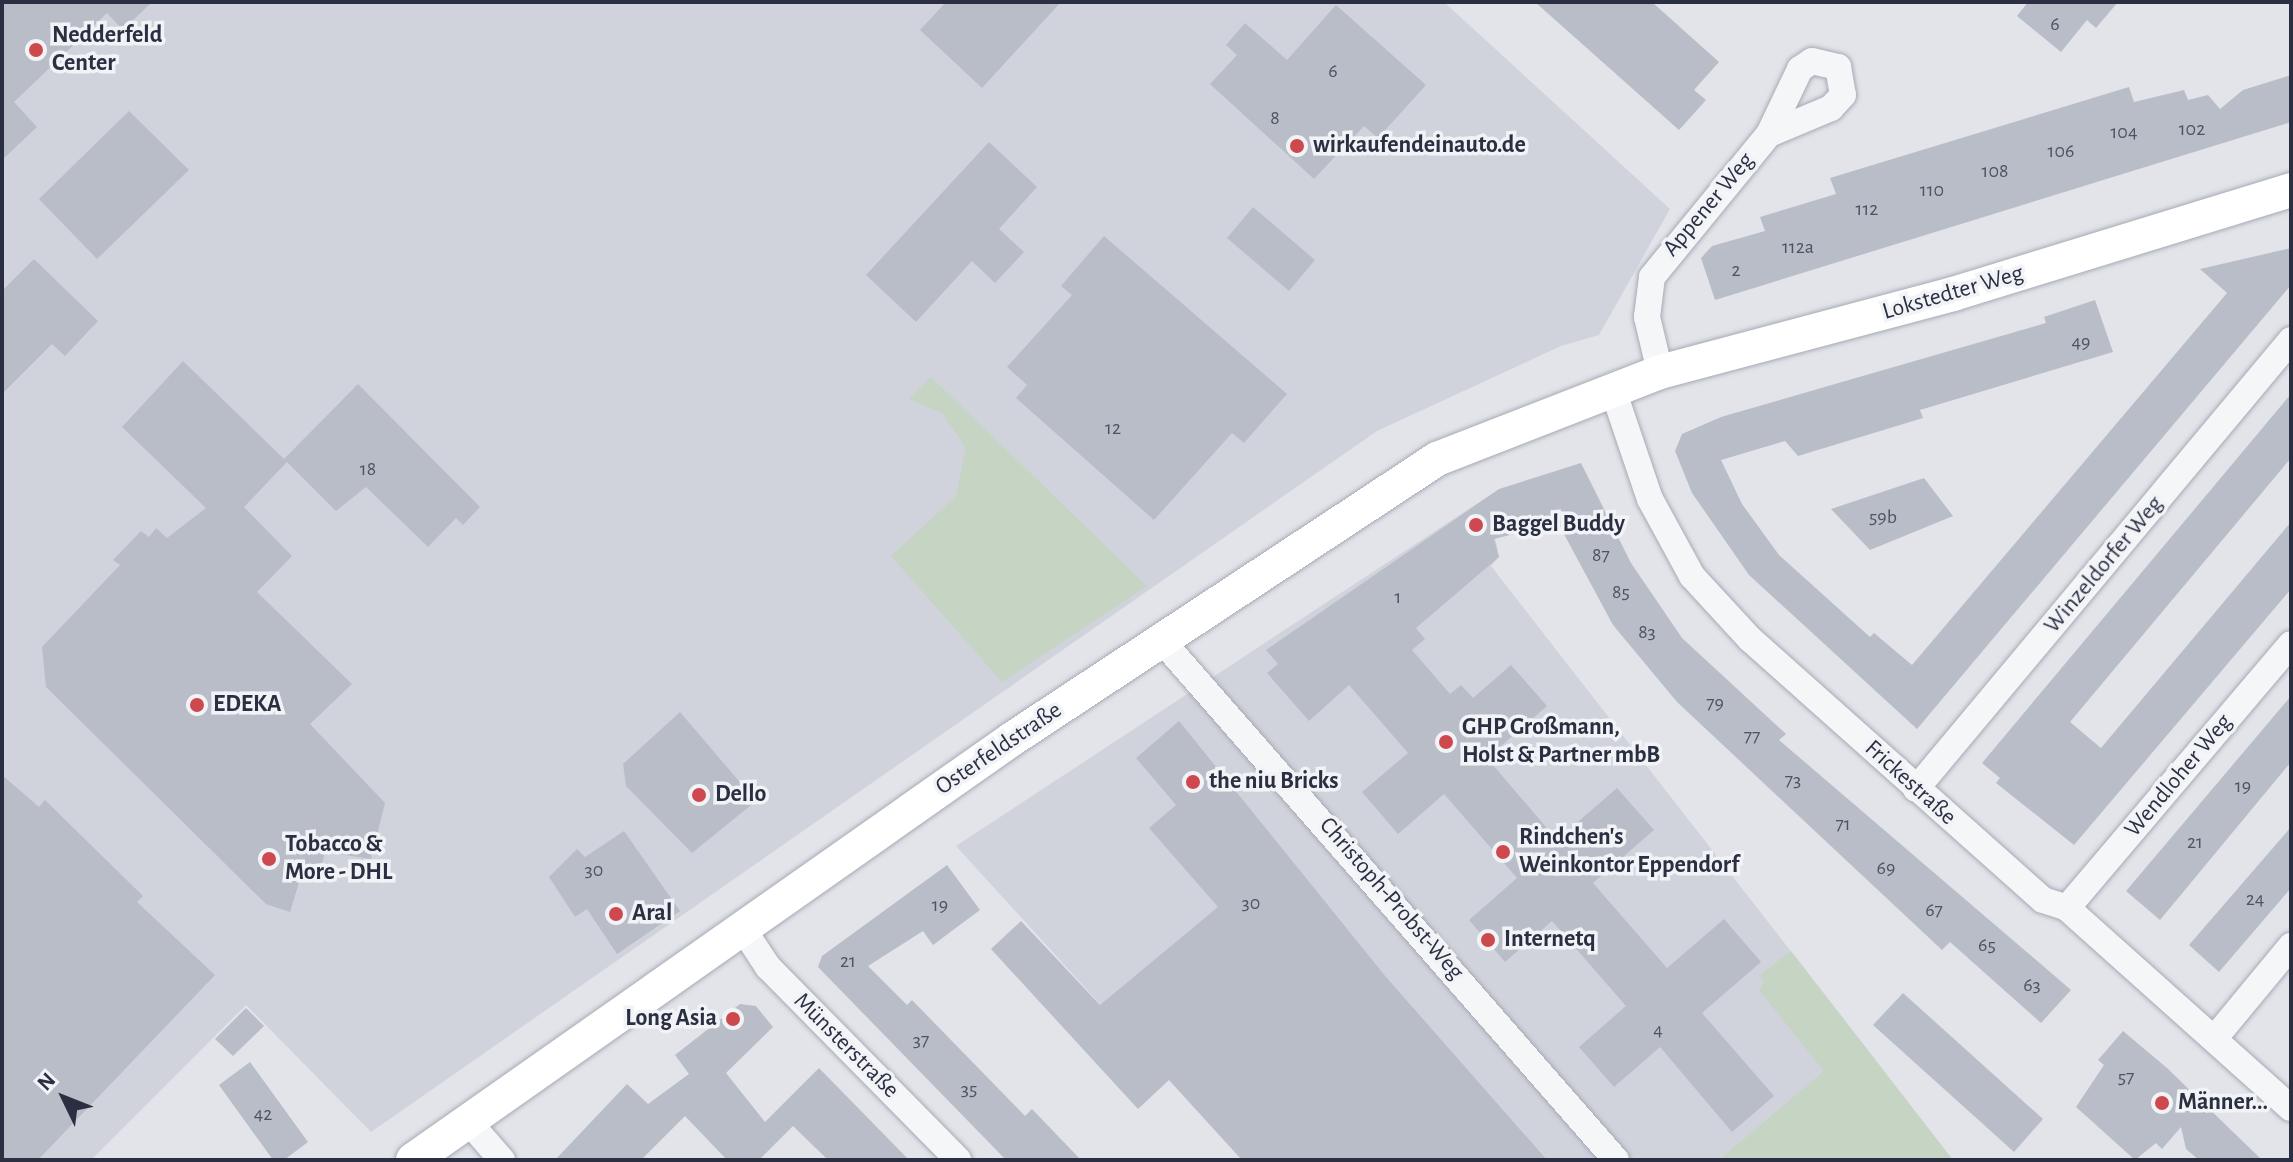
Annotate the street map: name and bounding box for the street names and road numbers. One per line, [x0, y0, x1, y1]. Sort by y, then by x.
street label: Appener Weg [1657, 147, 1761, 263]
street label: Lokstedter Weg [1879, 259, 2027, 327]
street label: Winzeldorfer Weg [2038, 490, 2170, 640]
street label: Osterfeldstraße [930, 696, 1068, 802]
street label: Wendloher Weg [2119, 708, 2239, 844]
street label: Frickestraße [1858, 734, 1962, 832]
street label: Christoph-Probst-Weg [1313, 812, 1469, 986]
street label: Münsterstraße [787, 987, 905, 1105]

